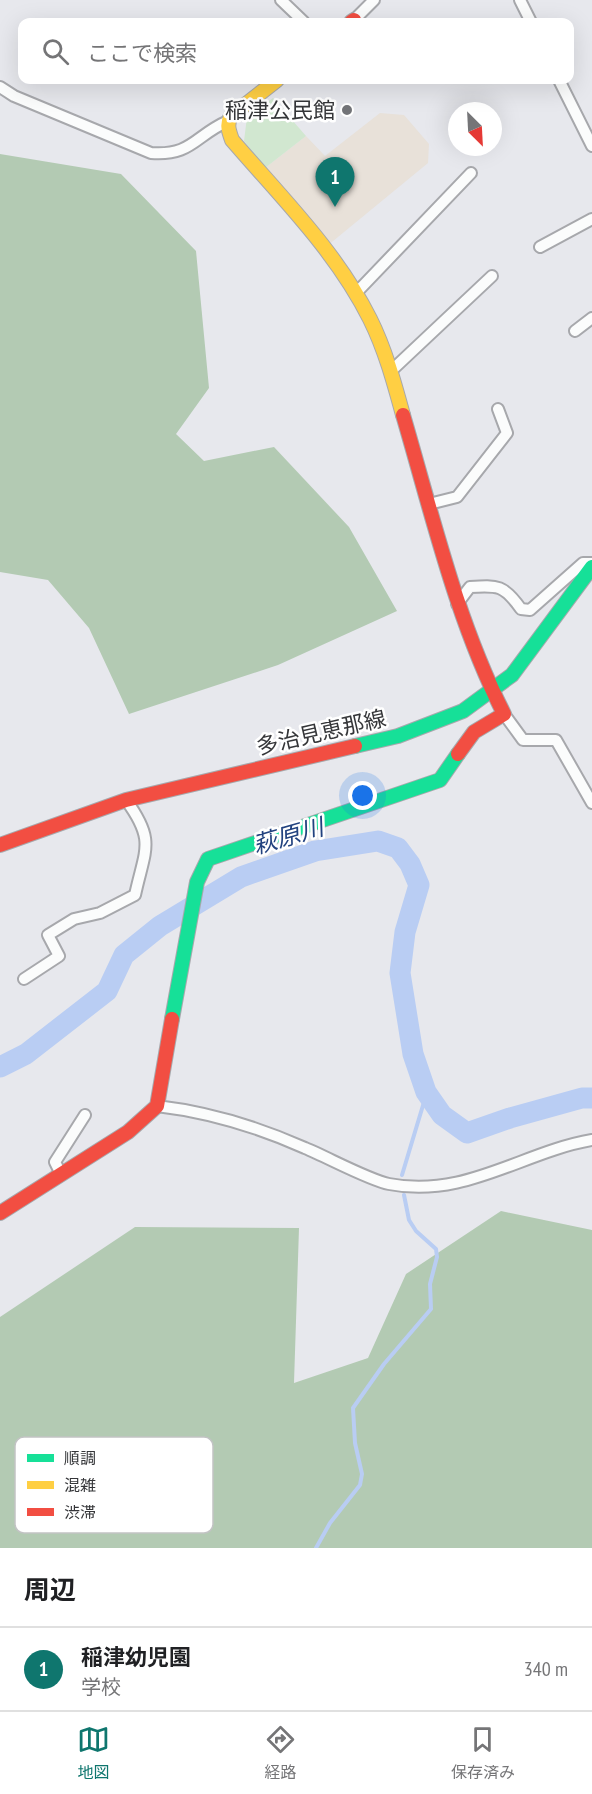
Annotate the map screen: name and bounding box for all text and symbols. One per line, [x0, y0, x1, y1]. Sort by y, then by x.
search box [18, 18, 574, 84]
icon: search [39, 35, 72, 68]
text: ここで検索 [87, 39, 197, 67]
place label: 稲津公民館 [225, 96, 335, 124]
north arrow [448, 102, 502, 156]
marker: 稲津公民館 [340, 103, 354, 117]
pin: 1 [316, 158, 354, 207]
street label: 多治見恵那線 [254, 704, 388, 760]
your location [348, 781, 377, 810]
water label: 萩原川 [249, 810, 330, 861]
legend [15, 1437, 213, 1533]
text: 順調 [64, 1448, 96, 1468]
text: 混雑 [64, 1475, 96, 1495]
text: 渋滞 [64, 1502, 96, 1522]
text: 周辺 [24, 1573, 76, 1606]
text: 稲津幼児園 [81, 1643, 191, 1671]
text: 1 [39, 1656, 48, 1682]
text: 340 m [524, 1656, 568, 1682]
text: 学校 [81, 1674, 121, 1700]
tab: 地図 [77, 1723, 110, 1783]
tab: 経路 [264, 1723, 297, 1783]
tab: 保存済み [451, 1723, 515, 1783]

